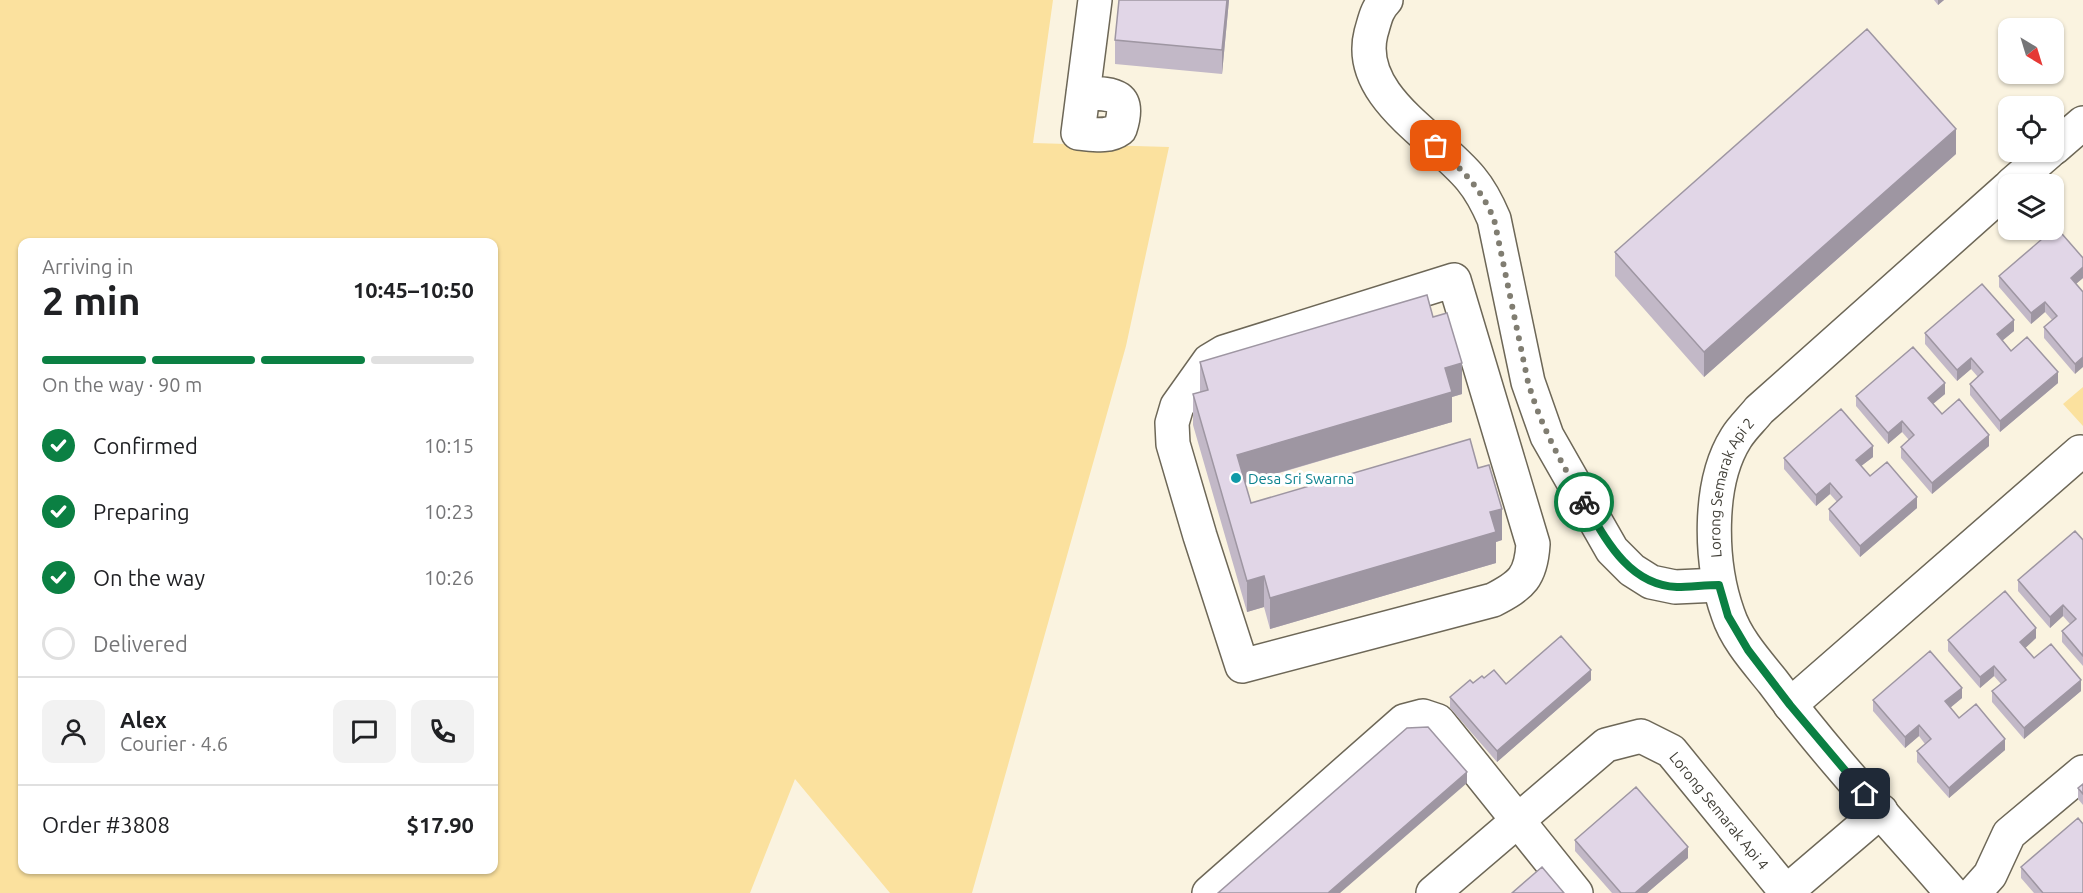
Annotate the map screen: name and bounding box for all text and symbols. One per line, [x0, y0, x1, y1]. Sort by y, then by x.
north arrow [1998, 18, 2064, 84]
map controls [1998, 18, 2064, 240]
button: locate [1998, 96, 2064, 162]
pin [1410, 120, 1461, 171]
icon: bag [1419, 129, 1452, 162]
button: layers [1998, 174, 2064, 240]
text: Arriving in [42, 255, 133, 278]
text: 10:45–10:50 [353, 277, 474, 302]
text: 2 min [42, 279, 141, 322]
text: On the way · 90 m [42, 373, 202, 396]
street label: Lorong Semarak Api 2 [1706, 414, 1757, 558]
icon: check [42, 429, 75, 462]
text: Confirmed [93, 433, 198, 458]
text: 10:15 [424, 434, 474, 457]
place label: Desa Sri Swarna [1248, 470, 1354, 487]
marker: Desa Sri Swarna [1229, 471, 1243, 485]
courier [1554, 472, 1614, 532]
icon: bike [1568, 486, 1601, 519]
icon: check [42, 495, 75, 528]
text: Preparing [93, 499, 190, 524]
text: 10:23 [424, 500, 474, 523]
icon: check [42, 561, 75, 594]
text: On the way [93, 565, 205, 590]
text: 10:26 [424, 566, 474, 589]
text: Delivered [93, 631, 188, 656]
button: person [42, 700, 105, 763]
button: chat [333, 700, 396, 763]
button: phone [411, 700, 474, 763]
text: Alex [120, 707, 167, 732]
text: Courier · 4.6 [120, 732, 228, 755]
street label: Lorong Semarak Api 4 [1666, 748, 1773, 873]
pin [1839, 768, 1890, 819]
icon: home [1848, 777, 1881, 810]
text: Order #3808 [42, 812, 170, 837]
text: $17.90 [407, 812, 474, 837]

